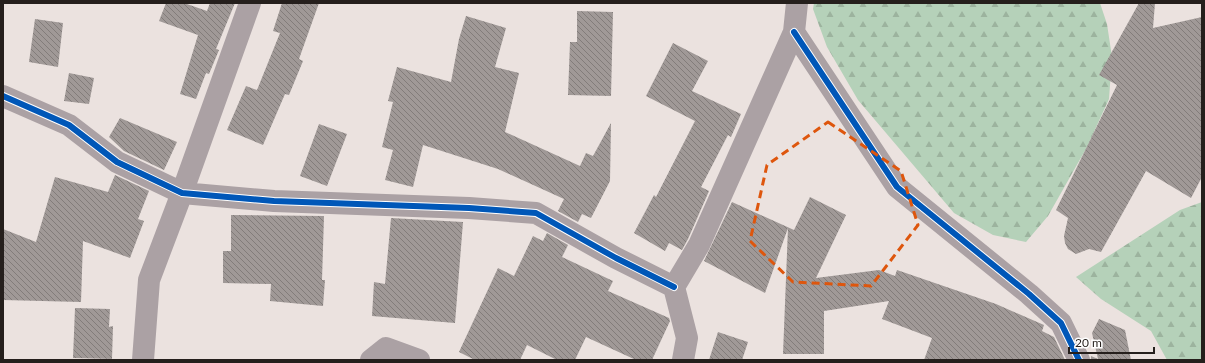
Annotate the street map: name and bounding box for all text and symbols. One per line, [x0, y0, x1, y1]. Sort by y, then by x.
scale bar [1069, 329, 1154, 355]
text: 20 m [1075, 335, 1102, 350]

